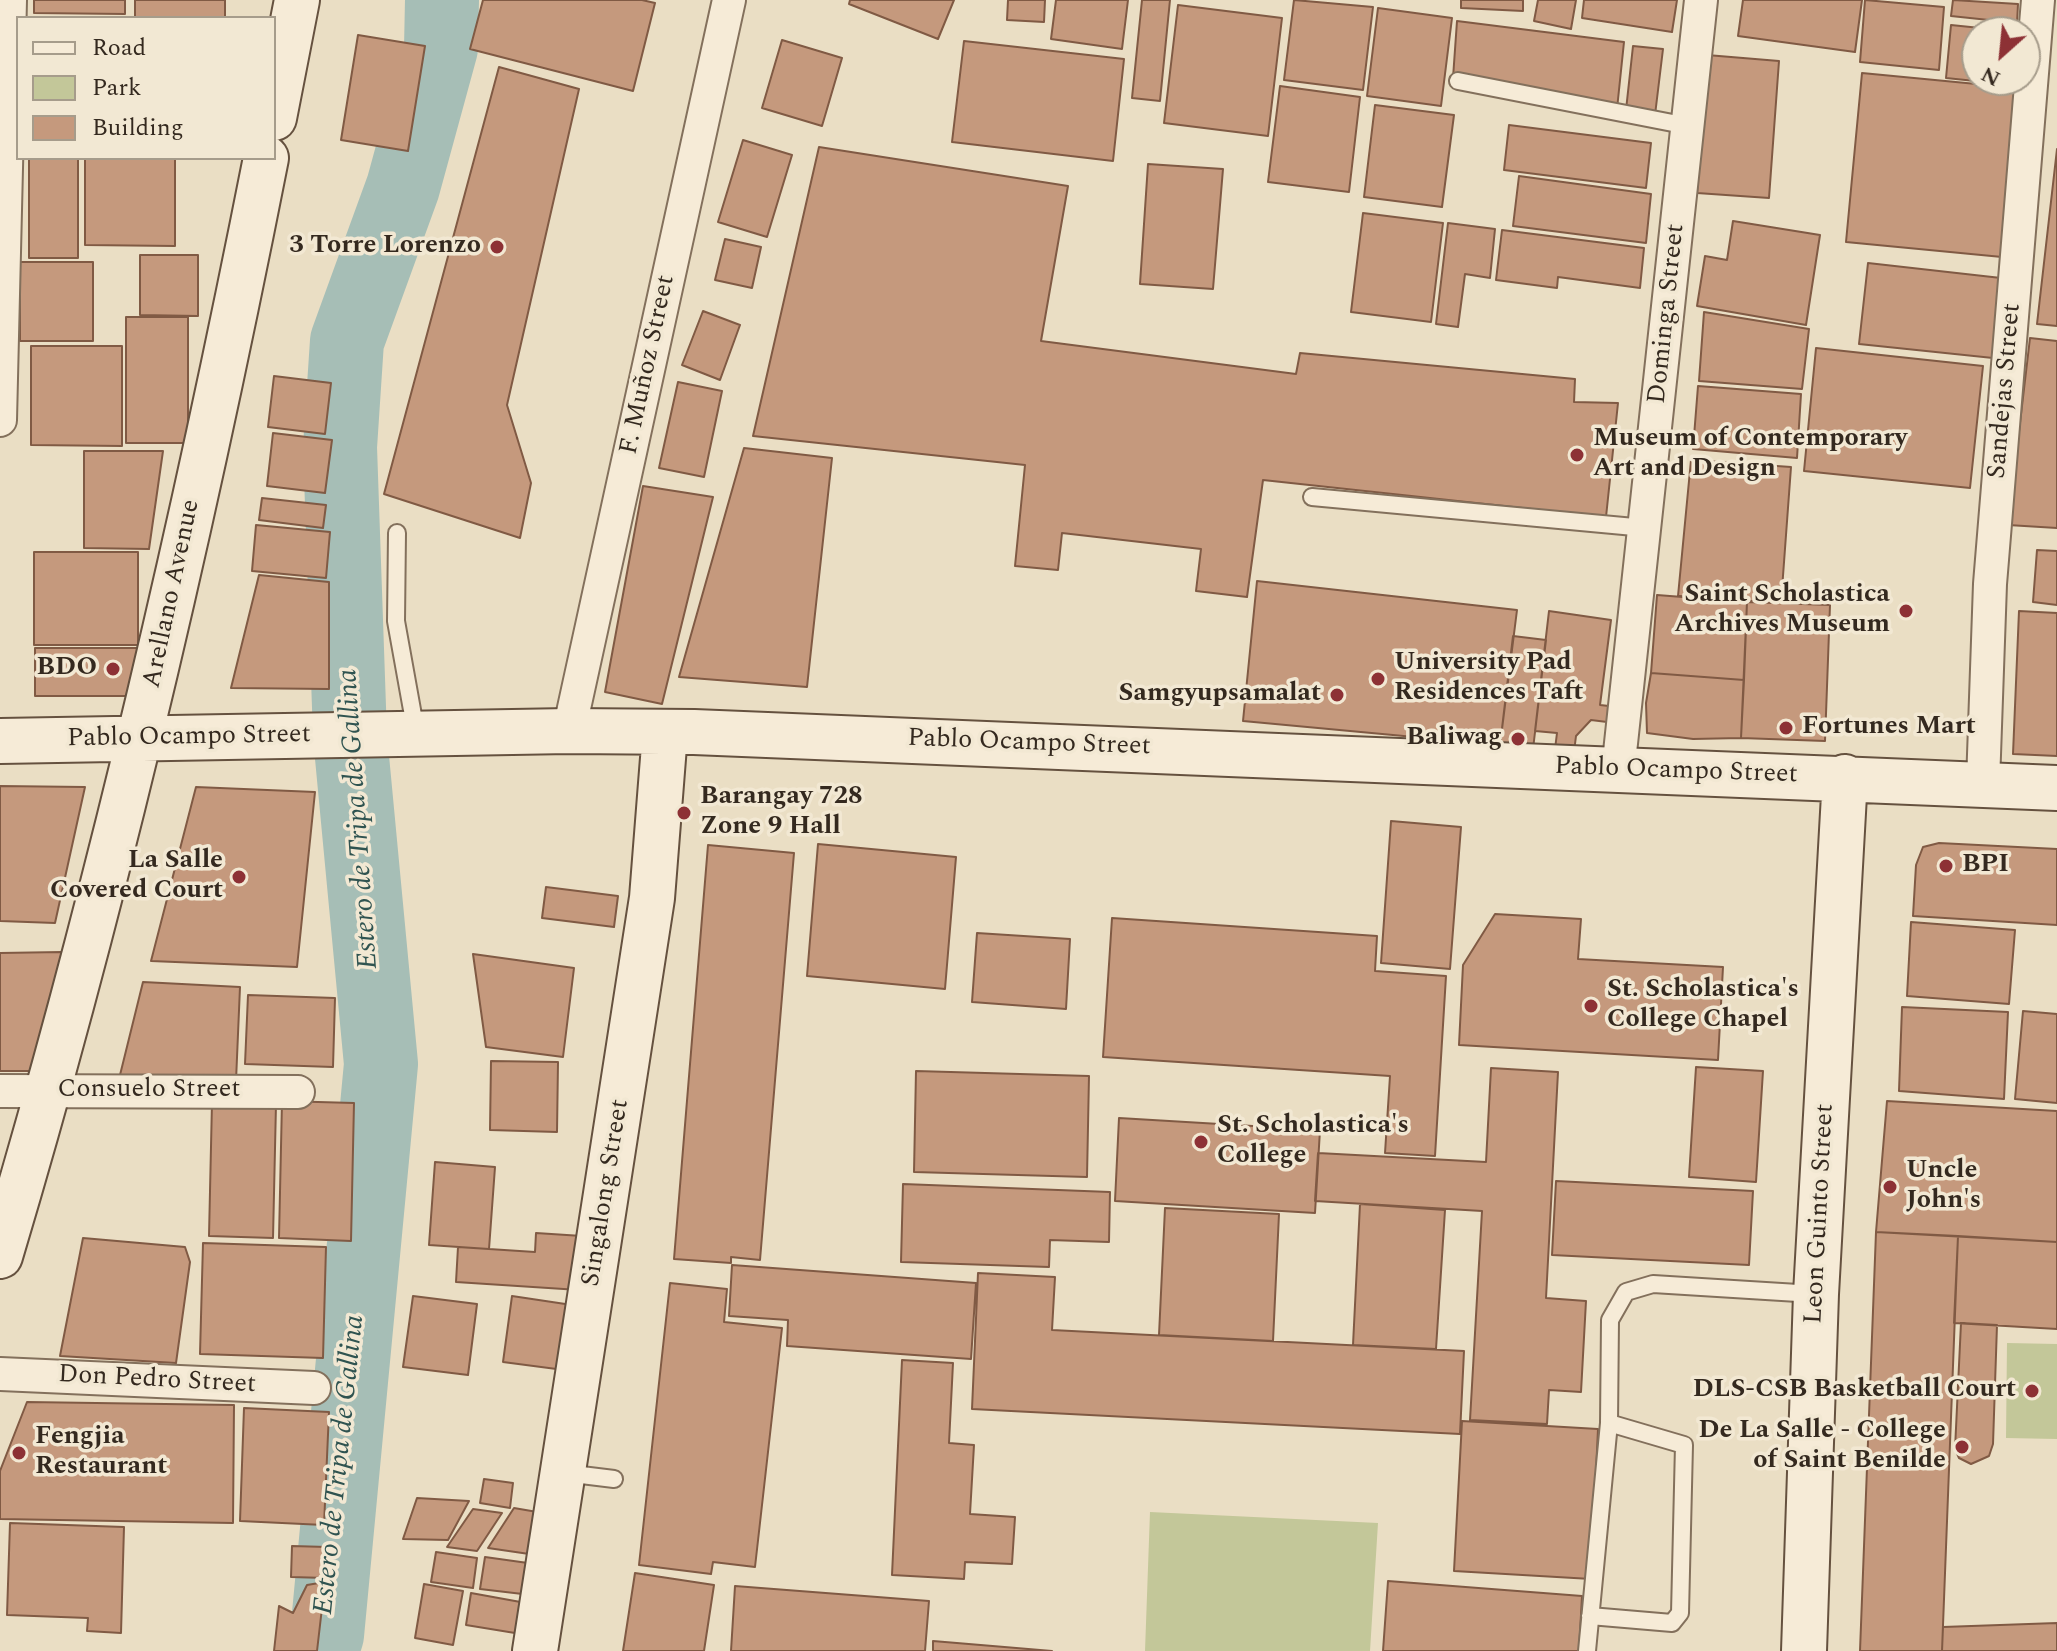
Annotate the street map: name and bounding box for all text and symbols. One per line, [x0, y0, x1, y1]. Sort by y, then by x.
legend [16, 16, 276, 160]
north arrow [1961, 16, 2041, 96]
text: Road [92, 30, 146, 66]
text: N [1975, 57, 2006, 95]
text: Park [92, 70, 142, 106]
text: Building [92, 110, 184, 146]
street label: Dominga Street [1643, 222, 1693, 406]
place label: 3 Torre Lorenzo [289, 231, 481, 263]
marker: 3 Torre Lorenzo [488, 238, 506, 256]
street label: F. Muñoz Street [615, 272, 683, 458]
street label: Sandejas Street [1983, 302, 2029, 480]
place label: Museum of Contemporary Art and Design [1593, 424, 1907, 486]
marker: Museum of Contemporary Art and Design [1568, 446, 1586, 464]
street label: Arellano Avenue [138, 497, 208, 691]
place label: Saint Scholastica Archives Museum [1674, 580, 1890, 642]
marker: Saint Scholastica Archives Museum [1897, 602, 1915, 620]
place label: University Pad Residences Taft [1394, 648, 1583, 710]
place label: BDO [37, 653, 97, 685]
marker: BDO [104, 660, 122, 678]
water label: Estero de Tripa de Gallina [333, 668, 387, 970]
marker: University Pad Residences Taft [1369, 670, 1387, 688]
place label: Samgyupsamalat [1119, 679, 1321, 711]
marker: Samgyupsamalat [1328, 686, 1346, 704]
place label: Fortunes Mart [1802, 712, 1976, 744]
marker: Fortunes Mart [1777, 719, 1795, 737]
street label: Pablo Ocampo Street [67, 720, 311, 756]
place label: Baliwag [1406, 723, 1502, 755]
street label: Pablo Ocampo Street [907, 724, 1151, 764]
marker: Baliwag [1509, 730, 1527, 748]
street label: Pablo Ocampo Street [1554, 752, 1798, 792]
place label: Barangay 728 Zone 9 Hall [700, 782, 863, 844]
marker: Barangay 728 Zone 9 Hall [675, 804, 693, 822]
place label: La Salle Covered Court [50, 846, 223, 908]
place label: BPI [1962, 850, 2009, 882]
marker: BPI [1937, 857, 1955, 875]
marker: La Salle Covered Court [230, 868, 248, 886]
place label: St. Scholastica's College Chapel [1607, 975, 1799, 1036]
marker: St. Scholastica's College Chapel [1582, 997, 1600, 1015]
street label: Consuelo Street [58, 1075, 240, 1107]
street label: Singalong Street [577, 1097, 637, 1289]
street label: Leon Guinto Street [1800, 1103, 1842, 1325]
place label: St. Scholastica's College [1217, 1111, 1409, 1172]
marker: St. Scholastica's College [1192, 1133, 1210, 1151]
place label: Uncle John's [1906, 1156, 1981, 1218]
marker: Uncle John's [1881, 1178, 1899, 1196]
water label: Estero de Tripa de Gallina [309, 1314, 373, 1616]
street label: Don Pedro Street [57, 1360, 257, 1402]
place label: DLS-CSB Basketball Court [1693, 1375, 2016, 1407]
marker: DLS-CSB Basketball Court [2023, 1382, 2041, 1400]
place label: De La Salle - College of Saint Benilde [1699, 1416, 1946, 1478]
place label: Fengjia Restaurant [35, 1422, 167, 1484]
marker: De La Salle - College of Saint Benilde [1953, 1438, 1971, 1456]
marker: Fengjia Restaurant [10, 1444, 28, 1462]

